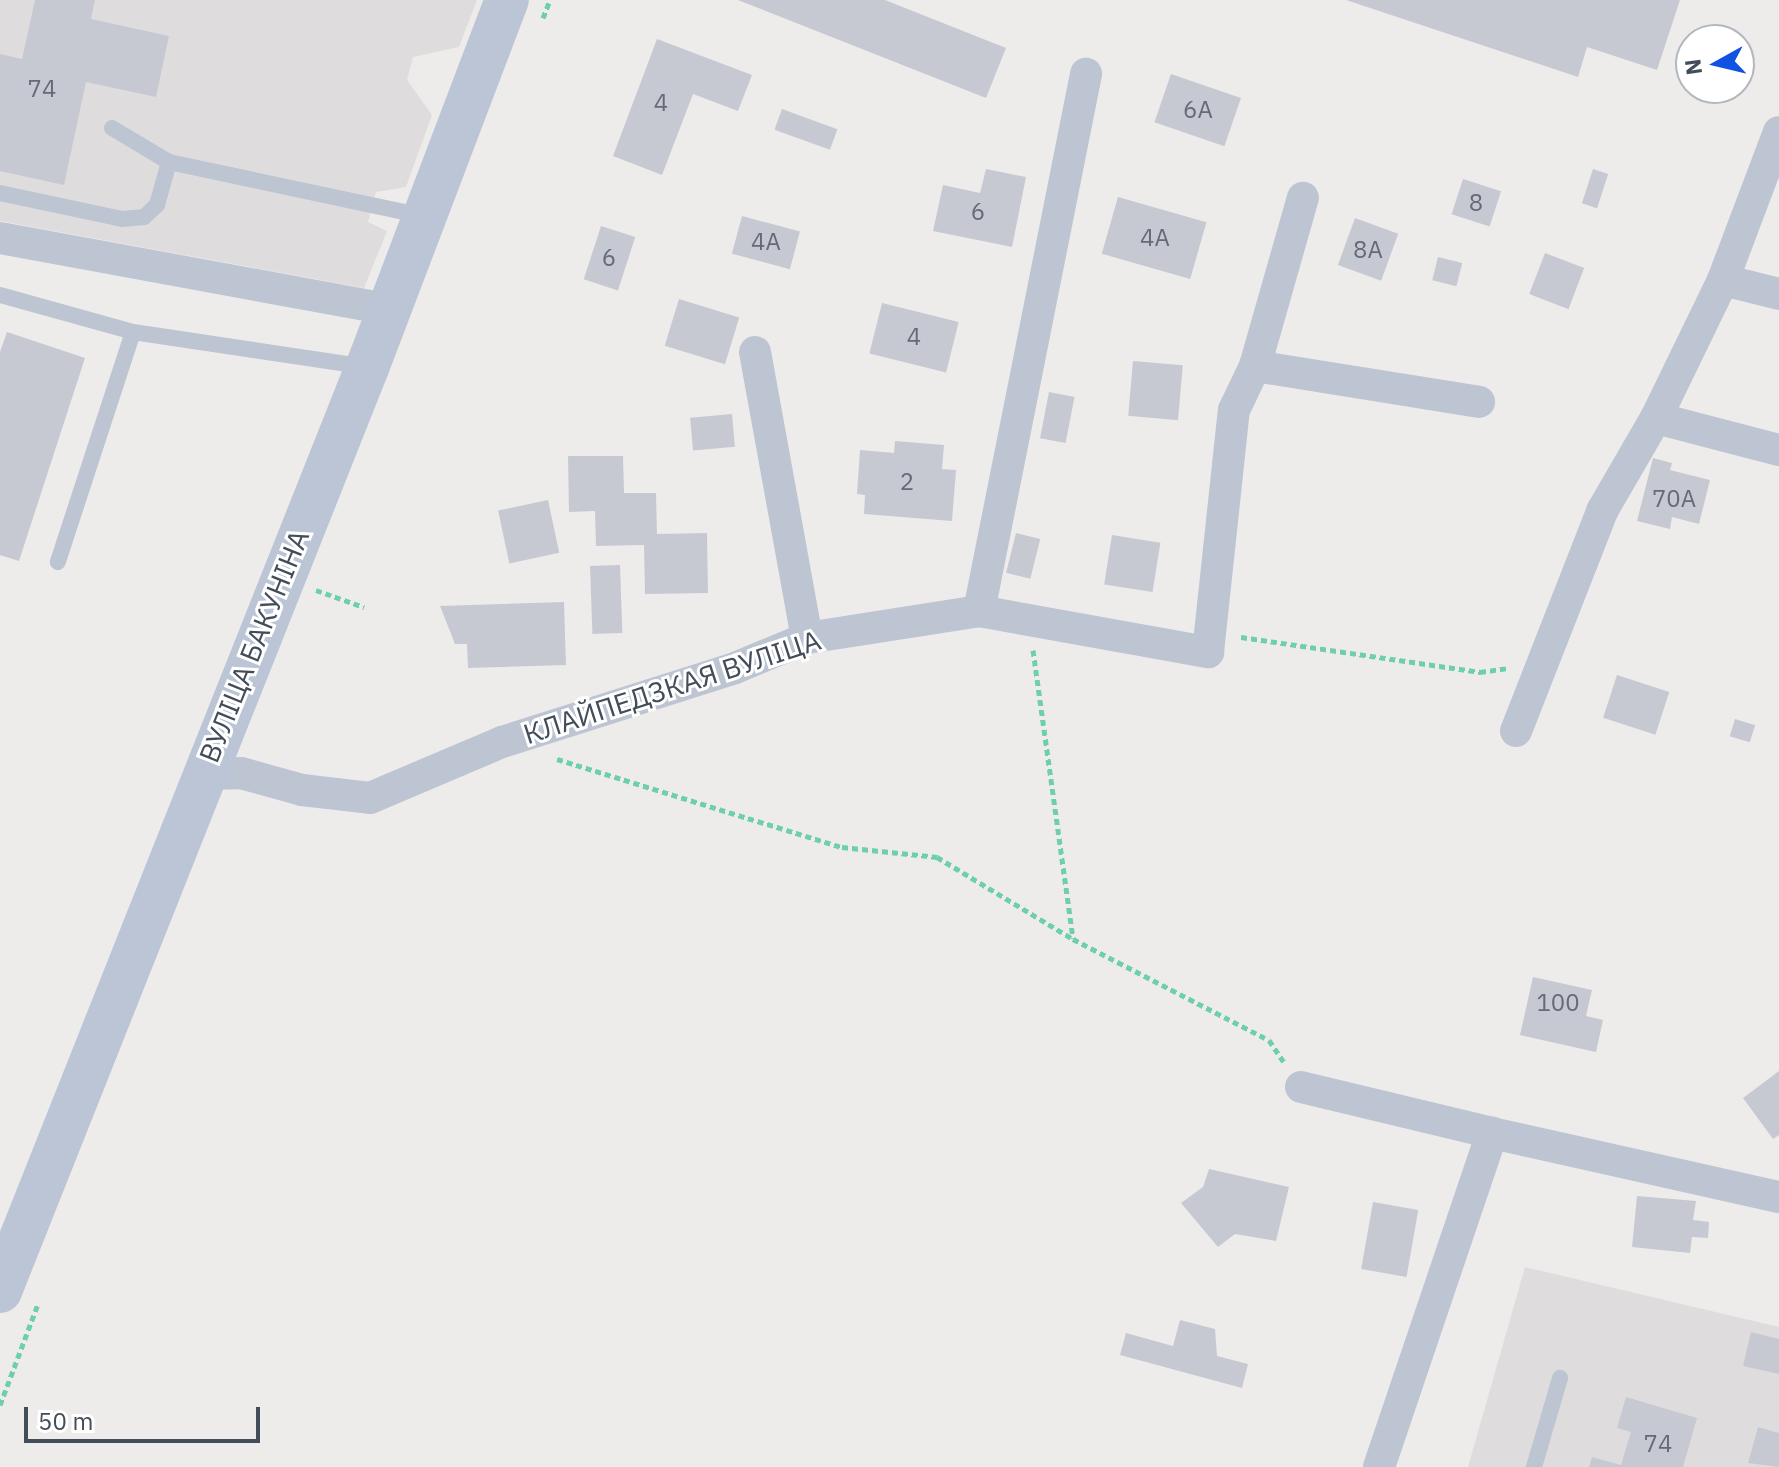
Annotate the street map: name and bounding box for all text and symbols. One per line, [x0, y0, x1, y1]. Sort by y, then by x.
north arrow [1675, 24, 1755, 104]
text: N [1677, 57, 1708, 77]
house number: 74 [28, 75, 56, 103]
house number: 4 [654, 89, 668, 117]
house number: 6А [1183, 96, 1213, 124]
house number: 8 [1469, 189, 1483, 217]
house number: 6 [971, 198, 985, 226]
house number: 4А [1140, 224, 1170, 252]
house number: 4А [751, 228, 781, 256]
house number: 8А [1353, 236, 1383, 264]
house number: 6 [602, 244, 616, 272]
house number: 4 [907, 323, 921, 351]
house number: 2 [900, 468, 914, 496]
house number: 70А [1652, 485, 1696, 513]
street label: ВУЛІЦА БАКУНІНА [192, 525, 316, 767]
street label: КЛАЙПЕДЗКАЯ ВУЛІЦА [519, 623, 825, 751]
house number: 100 [1536, 989, 1580, 1017]
scale bar [28, 1391, 264, 1441]
text: 50 m [38, 1405, 93, 1437]
house number: 74 [1644, 1430, 1672, 1458]

